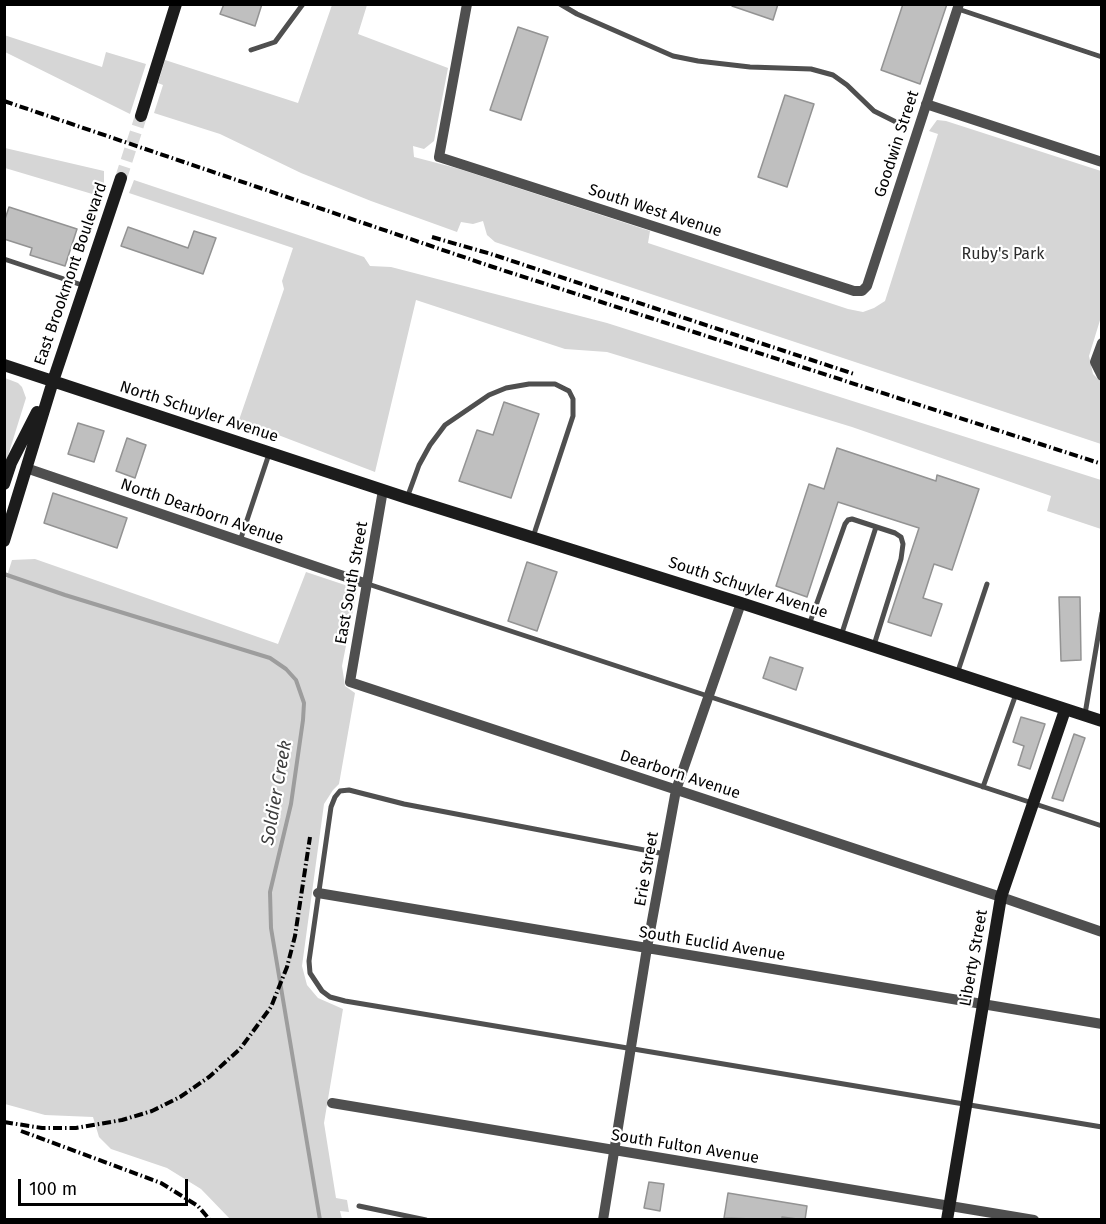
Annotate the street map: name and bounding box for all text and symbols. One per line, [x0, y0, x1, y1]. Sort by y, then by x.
street label: Goodwin Street [871, 88, 923, 200]
street label: East Brookmont Boulevard [31, 180, 111, 368]
street label: South West Avenue [586, 180, 724, 242]
park label: Ruby's Park [962, 245, 1044, 265]
street label: North Schuyler Avenue [117, 377, 281, 447]
street label: North Dearborn Avenue [118, 475, 286, 549]
street label: East South Street [332, 520, 372, 646]
street label: South Schuyler Avenue [666, 553, 830, 623]
water label: Soldier Creek [257, 739, 297, 847]
street label: Dearborn Avenue [617, 746, 743, 804]
street label: Erie Street [631, 830, 663, 908]
street label: Liberty Street [956, 908, 992, 1008]
street label: South Euclid Avenue [637, 923, 787, 965]
street label: South Fulton Avenue [610, 1126, 760, 1168]
scale bar [21, 1167, 190, 1205]
text: 100 m [29, 1178, 77, 1200]

